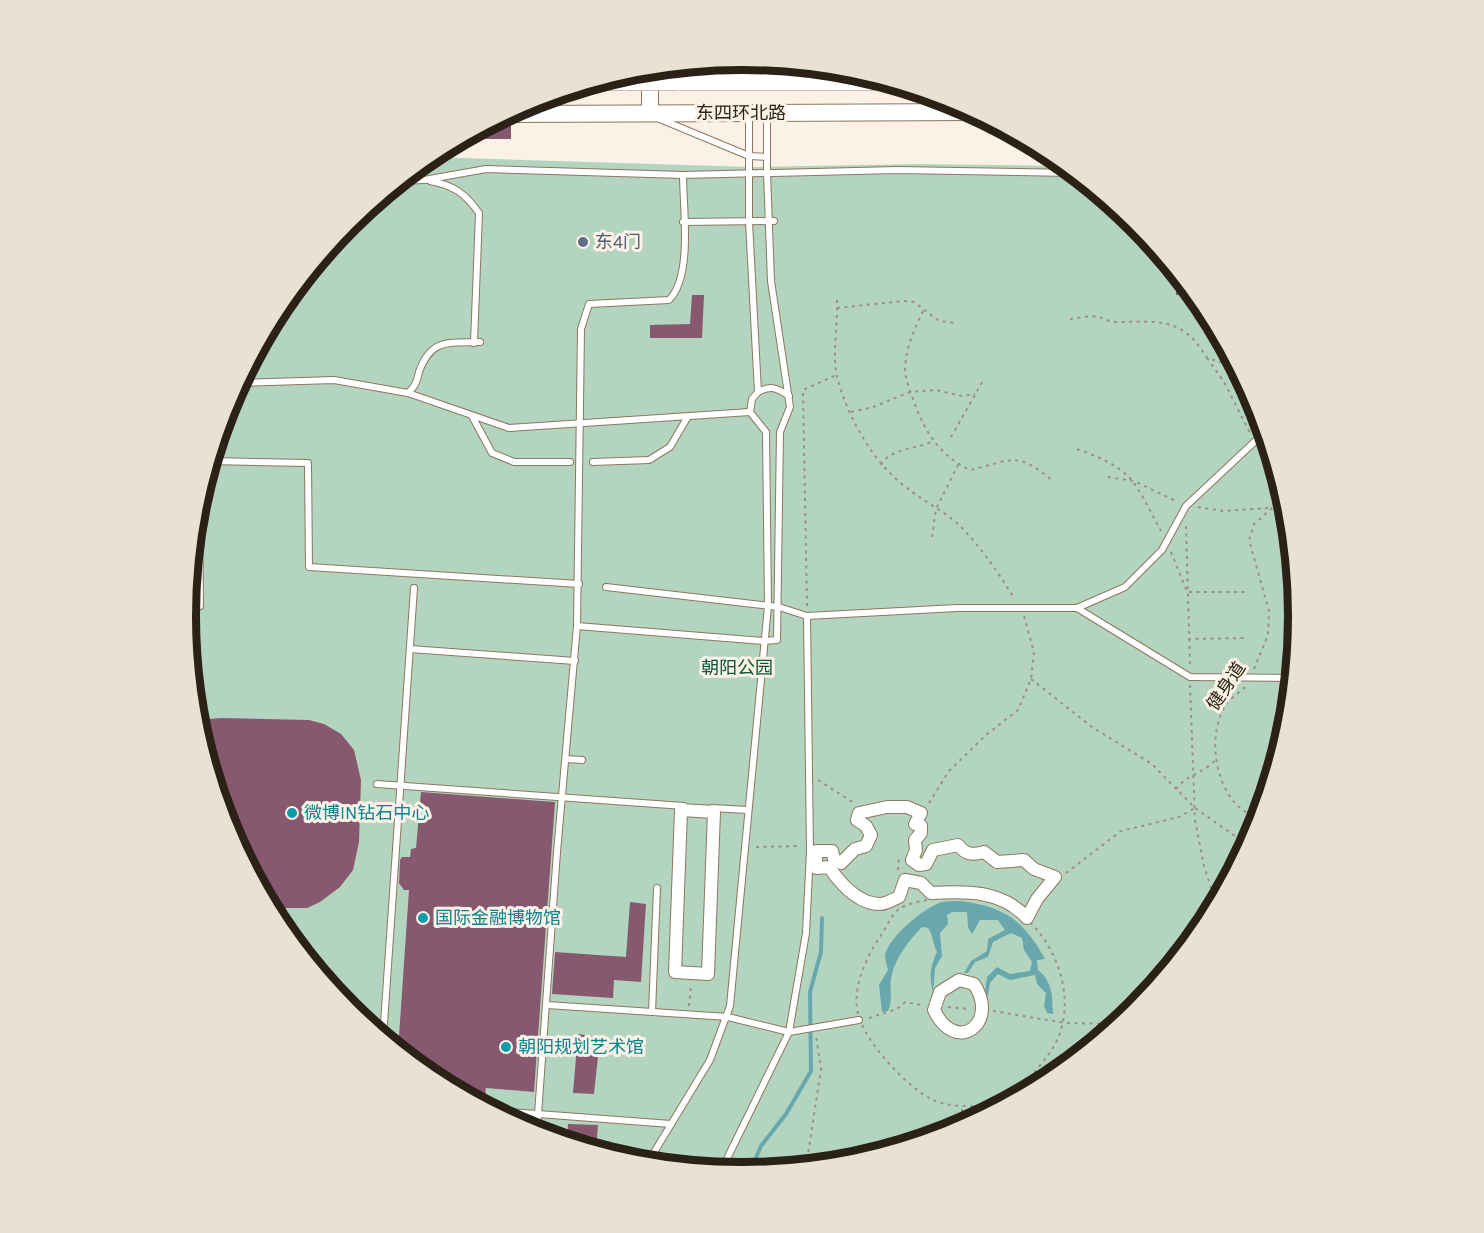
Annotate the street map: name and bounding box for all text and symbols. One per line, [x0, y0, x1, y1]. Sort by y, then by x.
street label: 东四环北路 [696, 102, 786, 124]
place label: 东4门 [595, 231, 641, 253]
marker: 东4门 [576, 235, 590, 249]
park label: 朝阳公园 [701, 657, 773, 679]
street label: 健身道 [1202, 657, 1250, 715]
place label: 微博IN钻石中心 [304, 802, 429, 824]
marker: 微博IN钻石中心 [285, 806, 299, 820]
place label: 国际金融博物馆 [435, 907, 561, 929]
marker: 国际金融博物馆 [416, 911, 430, 925]
place label: 朝阳规划艺术馆 [518, 1036, 644, 1058]
marker: 朝阳规划艺术馆 [499, 1040, 513, 1054]

